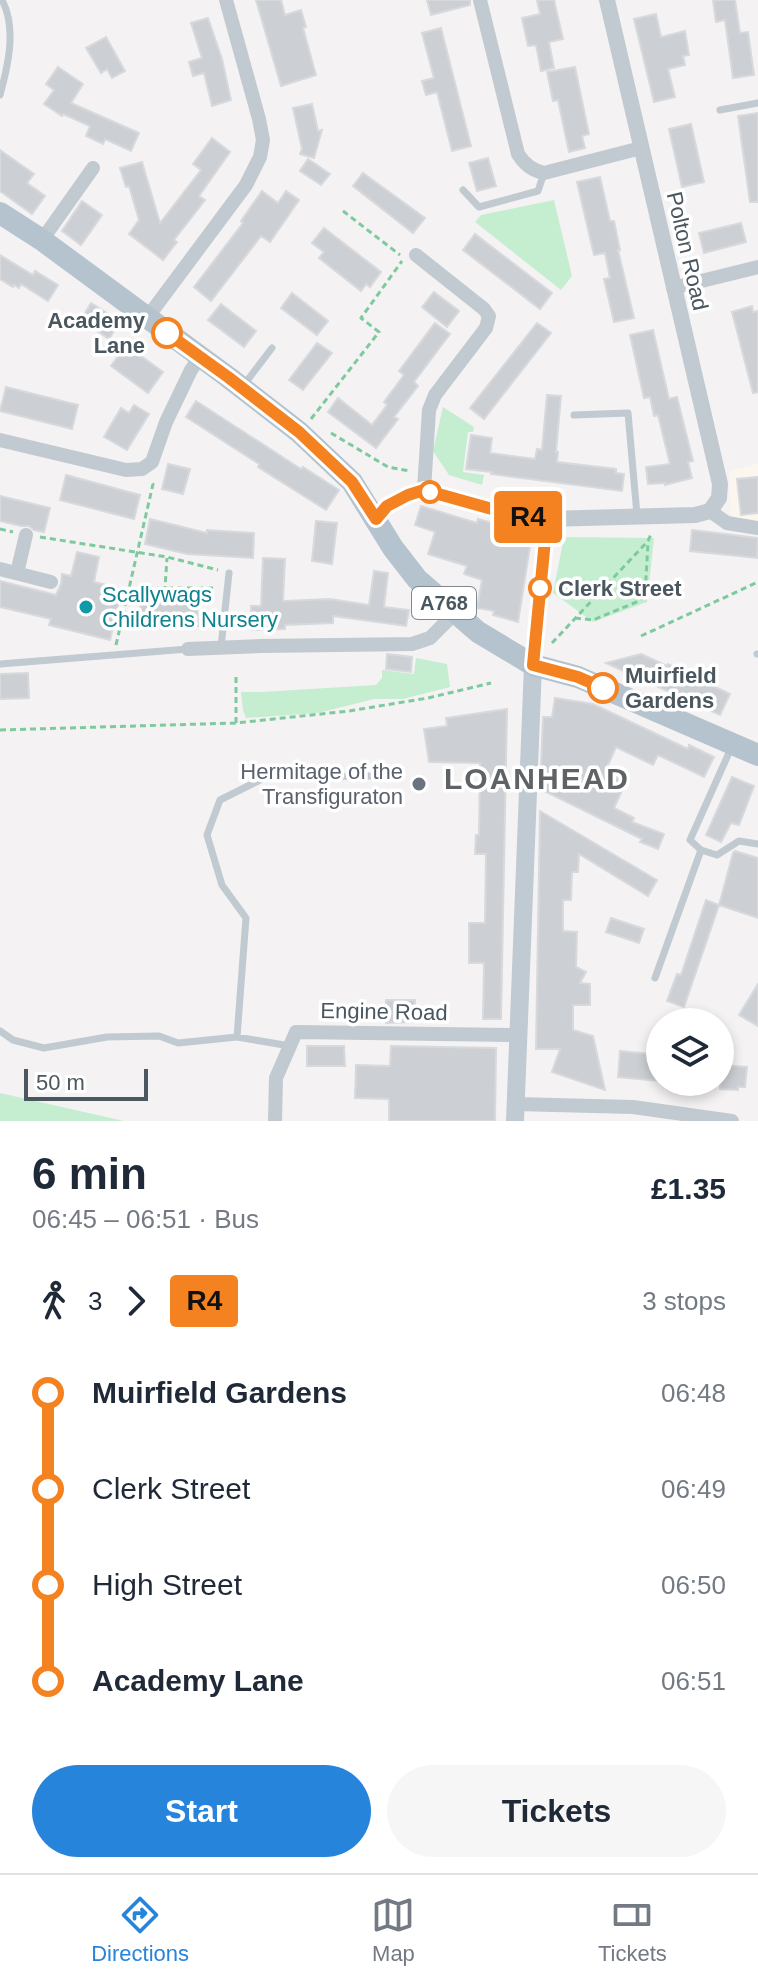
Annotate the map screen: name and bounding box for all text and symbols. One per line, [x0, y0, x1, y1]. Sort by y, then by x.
street label: Polton Road [662, 189, 713, 313]
place label: Academy Lane [47, 308, 146, 358]
marker: Academy Lane [152, 318, 182, 348]
unlabelled marker [419, 481, 441, 503]
line badge: R4 [492, 491, 564, 543]
text: R4 [510, 501, 546, 532]
place label: Clerk Street [558, 576, 682, 601]
marker: Clerk Street [529, 577, 551, 599]
place label: Scallywags Childrens Nursery [102, 582, 278, 632]
road number: A768 [412, 587, 476, 619]
marker: Scallywags Childrens Nursery [77, 598, 95, 616]
place label: Muirfield Gardens [625, 663, 717, 713]
marker: Muirfield Gardens [588, 673, 618, 703]
place label: Hermitage of the Transfiguraton [240, 759, 403, 809]
district label: LOANHEAD [444, 762, 630, 795]
marker: Hermitage of the Transfiguraton [410, 775, 428, 793]
street label: Engine Road [320, 998, 448, 1025]
map controls [646, 1008, 734, 1096]
button: layers [646, 1008, 734, 1096]
scale bar [24, 1065, 148, 1101]
text: 50 m [36, 1070, 85, 1095]
text: 6 min [32, 1149, 147, 1198]
text: £1.35 [651, 1172, 726, 1205]
text: 06:45 – 06:51 · Bus [32, 1204, 259, 1234]
icon: walk [32, 1279, 76, 1323]
icon: forward [114, 1279, 158, 1323]
text: R4 [186, 1285, 222, 1316]
text: 3 [88, 1286, 102, 1316]
text: 3 stops [642, 1286, 726, 1316]
text: Muirfield Gardens [92, 1376, 347, 1409]
text: 06:48 [661, 1378, 726, 1408]
text: Clerk Street [92, 1472, 250, 1505]
text: 06:49 [661, 1474, 726, 1504]
text: High Street [92, 1568, 242, 1601]
text: 06:50 [661, 1570, 726, 1600]
text: Academy Lane [92, 1664, 304, 1697]
text: 06:51 [661, 1666, 726, 1696]
button: Start [32, 1765, 371, 1857]
button: Tickets [387, 1765, 726, 1857]
tab: Directions [91, 1893, 189, 1967]
tab: Map [371, 1893, 415, 1967]
tab: Tickets [598, 1893, 667, 1967]

